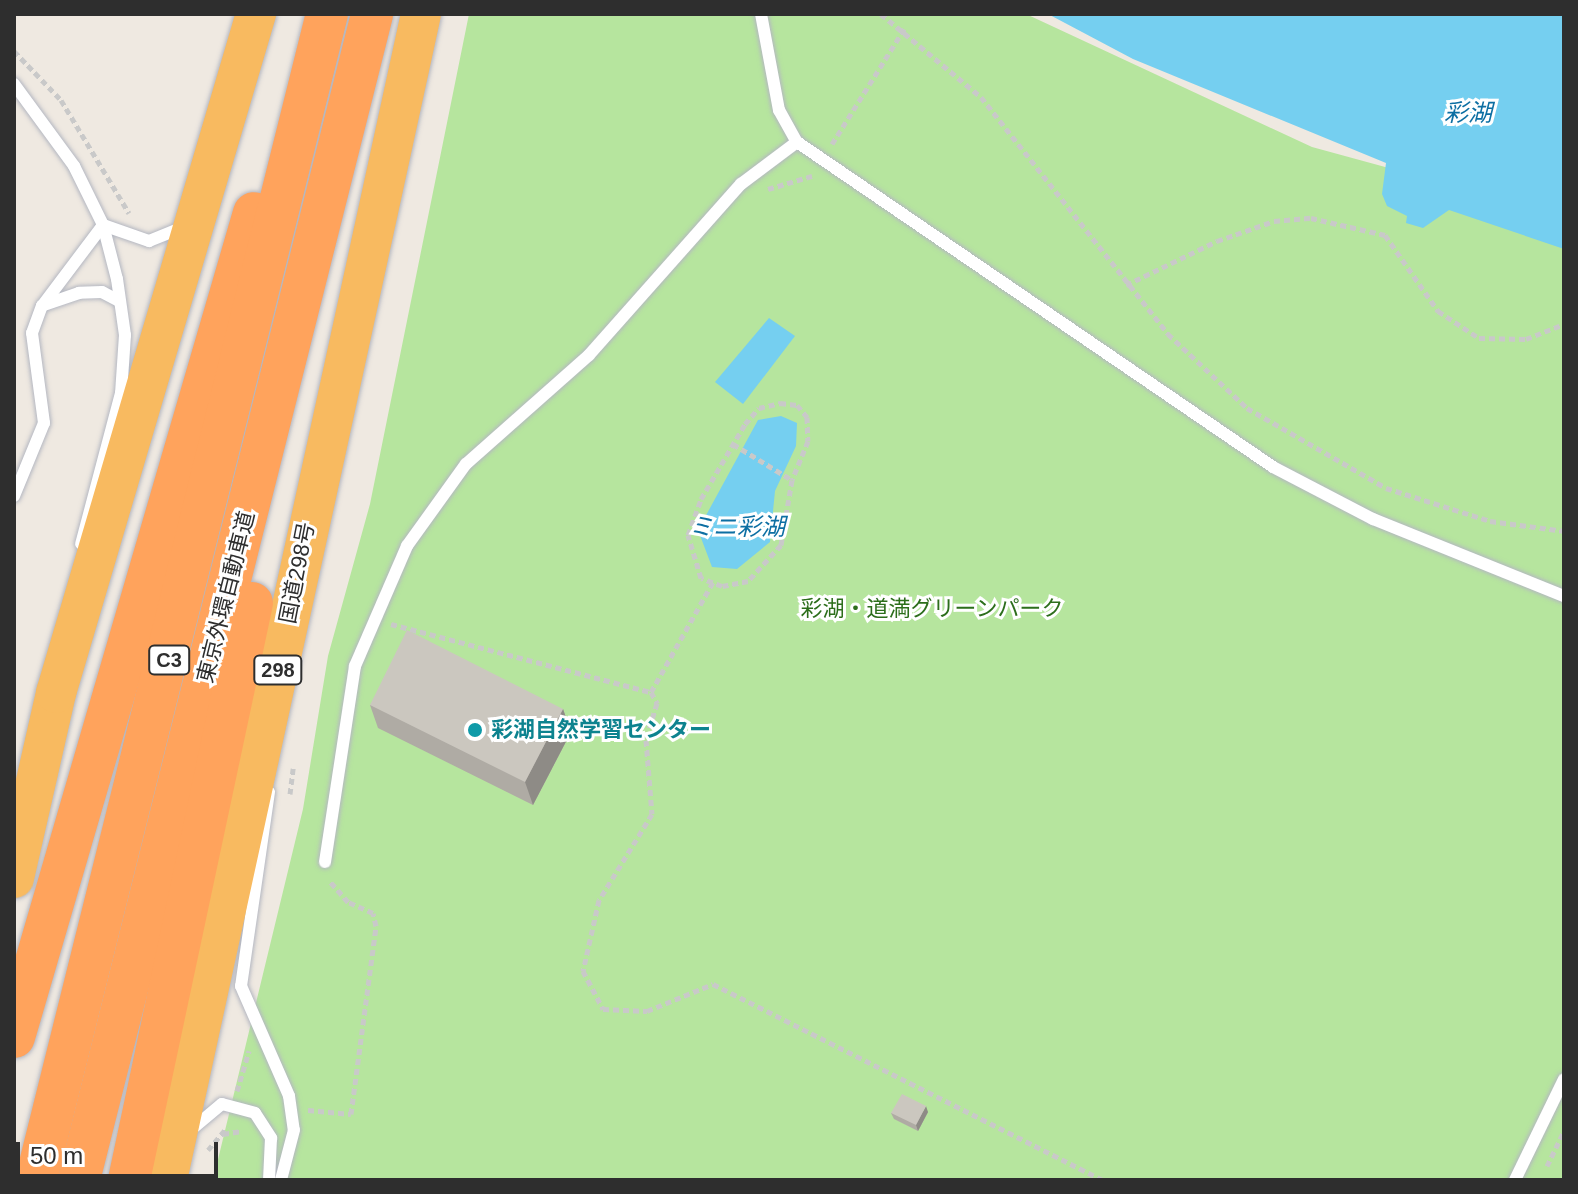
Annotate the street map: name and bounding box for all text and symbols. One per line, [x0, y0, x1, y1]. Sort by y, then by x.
water label: 彩湖 [1444, 99, 1492, 127]
street label: 東京外環自動車道 [192, 508, 260, 686]
water label: ミニ彩湖 [689, 513, 785, 541]
street label: 国道298号 [274, 520, 320, 626]
park label: 彩湖・道満グリーンパーク [800, 596, 1064, 622]
road number: C3 [147, 644, 191, 676]
road number: 298 [252, 654, 304, 686]
place label: 彩湖自然学習センター [491, 717, 711, 743]
marker: 彩湖自然学習センター [466, 721, 484, 739]
scale bar [20, 1126, 222, 1176]
text: 50 m [30, 1142, 83, 1169]

